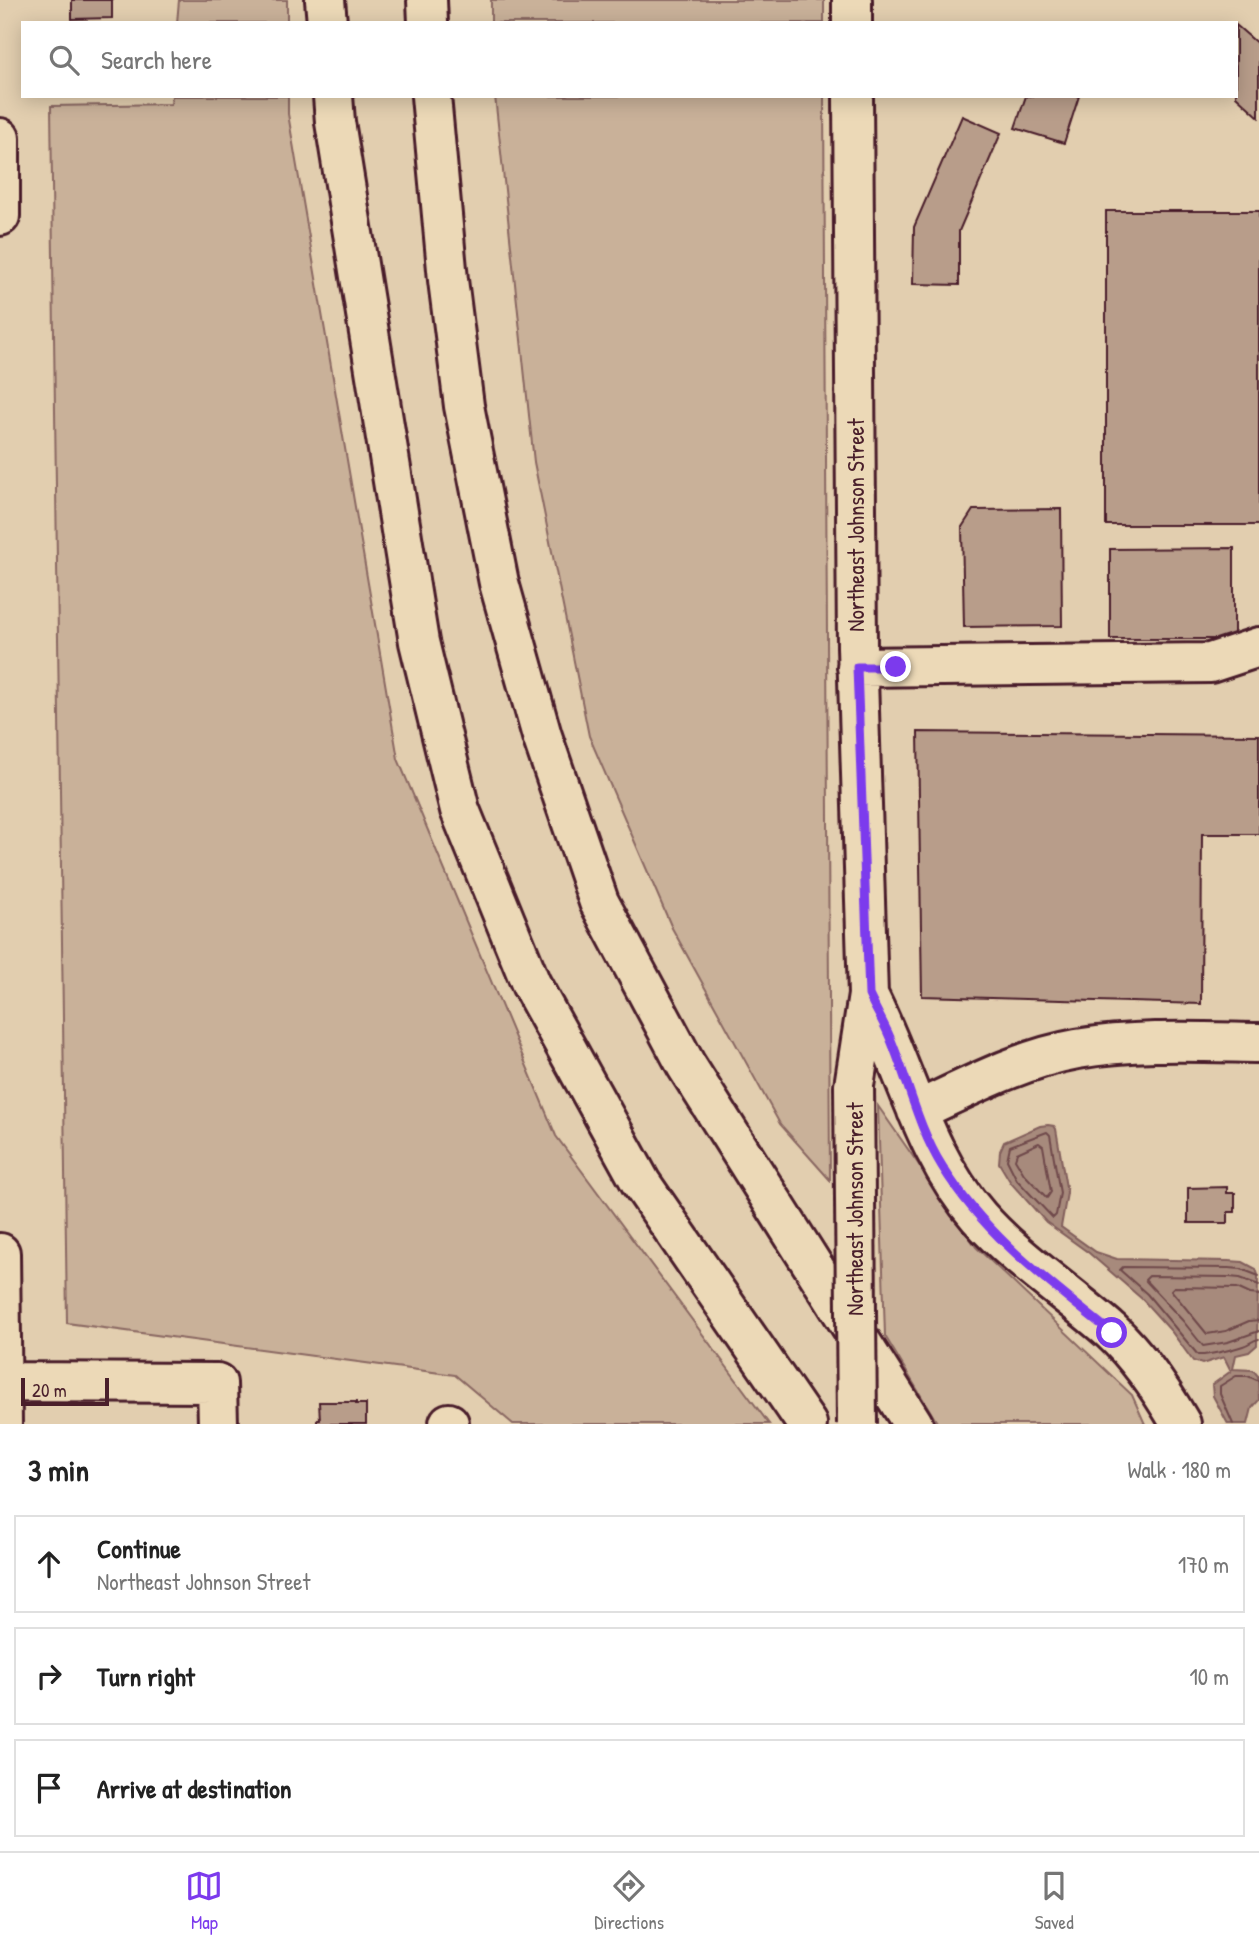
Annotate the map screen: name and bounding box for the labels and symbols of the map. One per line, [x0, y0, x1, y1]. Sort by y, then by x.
street label: Northeast Johnson Street [840, 417, 871, 632]
route end [880, 651, 911, 682]
street label: Northeast Johnson Street [839, 1101, 870, 1316]
route start [1096, 1317, 1127, 1348]
scale bar [21, 1375, 108, 1407]

